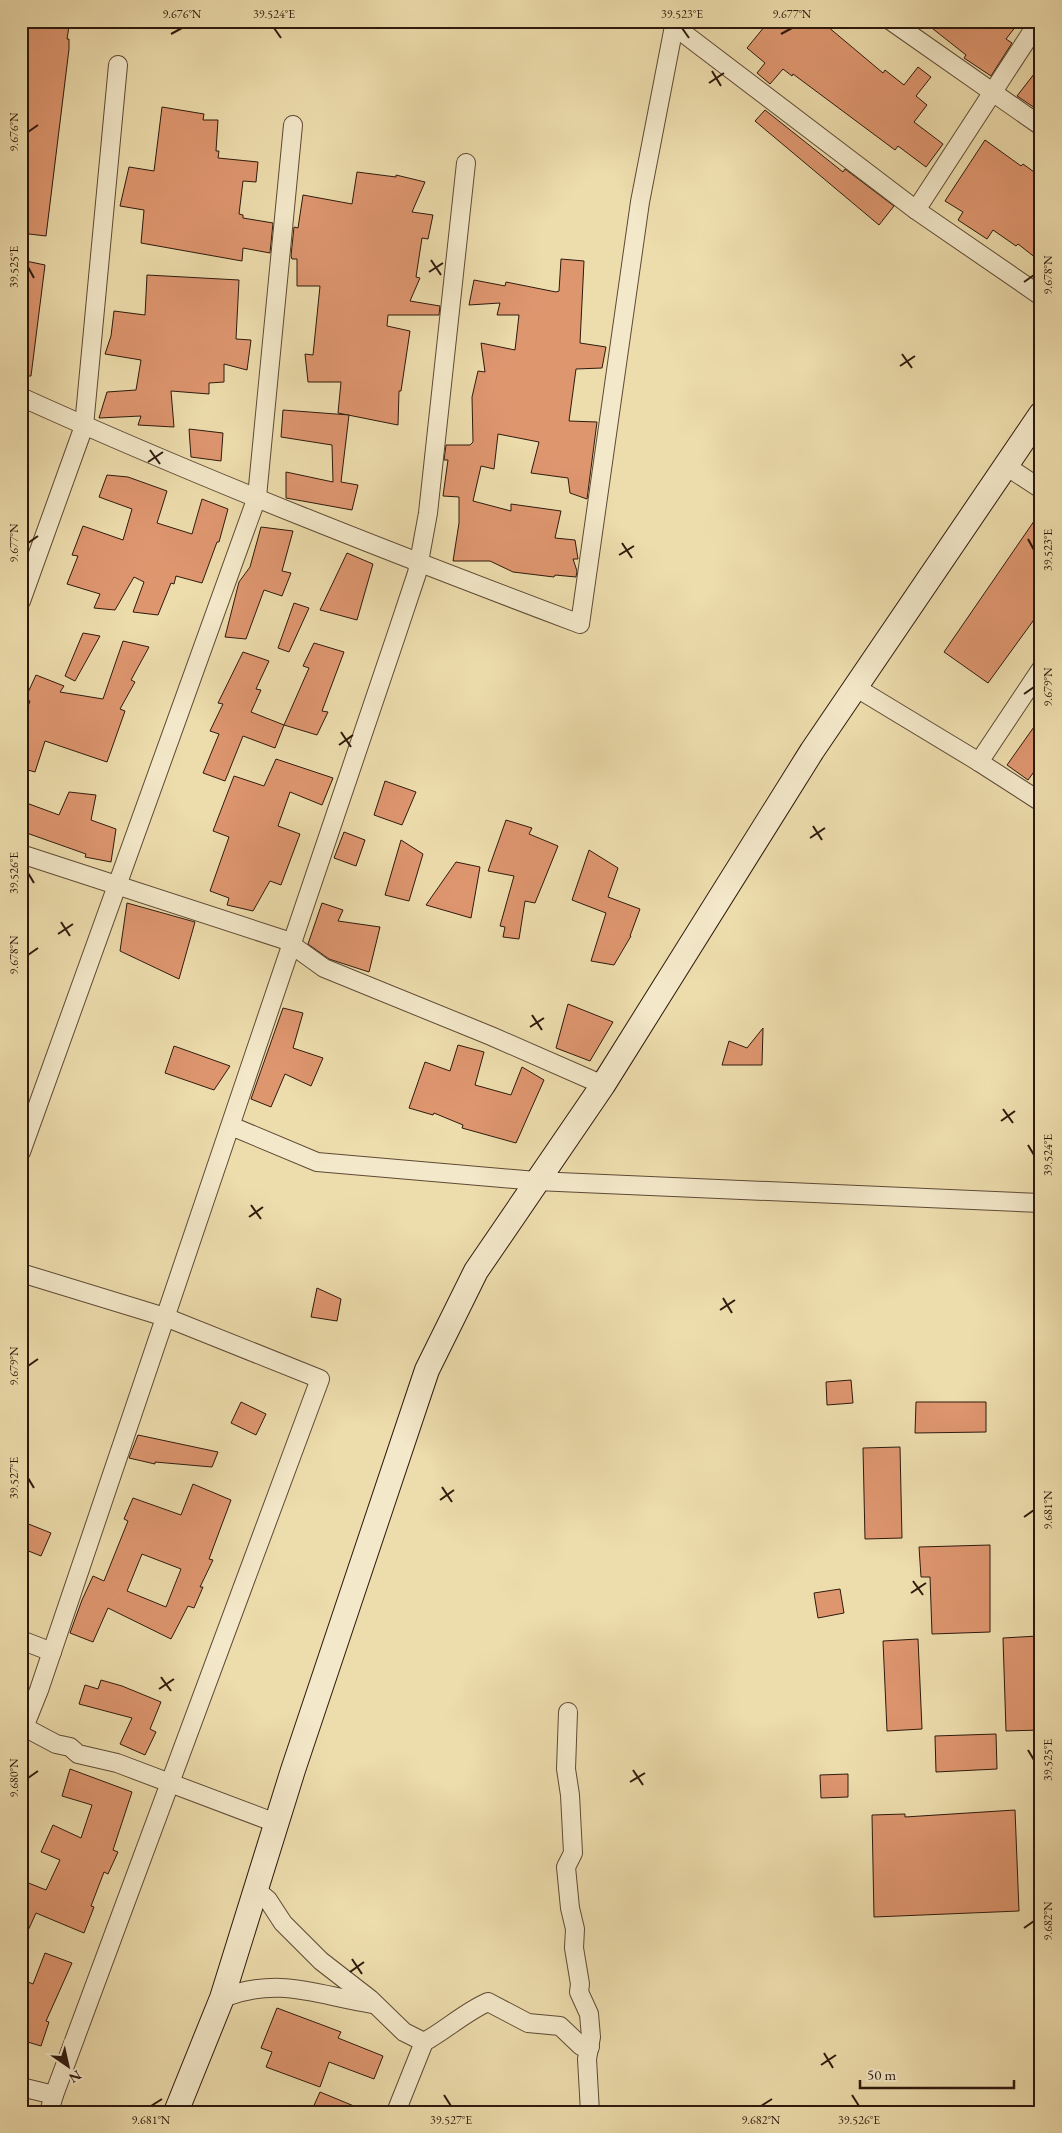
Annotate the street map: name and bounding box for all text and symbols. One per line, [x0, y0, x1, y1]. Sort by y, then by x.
text: 9.676°N [163, 6, 202, 22]
text: 39.524°E [253, 6, 295, 22]
text: 39.523°E [661, 6, 703, 22]
text: 9.677°N [773, 6, 812, 22]
text: 9.676°N [6, 112, 22, 151]
text: 39.525°E [6, 246, 22, 288]
text: 9.678°N [1040, 255, 1056, 294]
text: 9.677°N [6, 523, 22, 562]
text: 39.523°E [1040, 529, 1056, 571]
text: 9.679°N [1040, 667, 1056, 706]
text: 39.526°E [6, 852, 22, 894]
text: 9.678°N [6, 935, 22, 974]
text: 39.524°E [1040, 1134, 1056, 1176]
text: 9.679°N [6, 1346, 22, 1385]
text: 39.527°E [6, 1457, 22, 1499]
text: 9.681°N [1040, 1490, 1056, 1529]
text: 39.525°E [1040, 1739, 1056, 1781]
text: 9.680°N [6, 1758, 22, 1797]
text: 9.682°N [1040, 1901, 1056, 1940]
north arrow [42, 2040, 92, 2090]
scale bar [860, 2058, 1013, 2090]
text: 50 m [867, 2065, 896, 2084]
text: N [65, 2066, 85, 2088]
text: 9.681°N [132, 2112, 171, 2128]
text: 39.527°E [430, 2112, 472, 2128]
text: 9.682°N [742, 2112, 781, 2128]
text: 39.526°E [838, 2112, 880, 2128]

